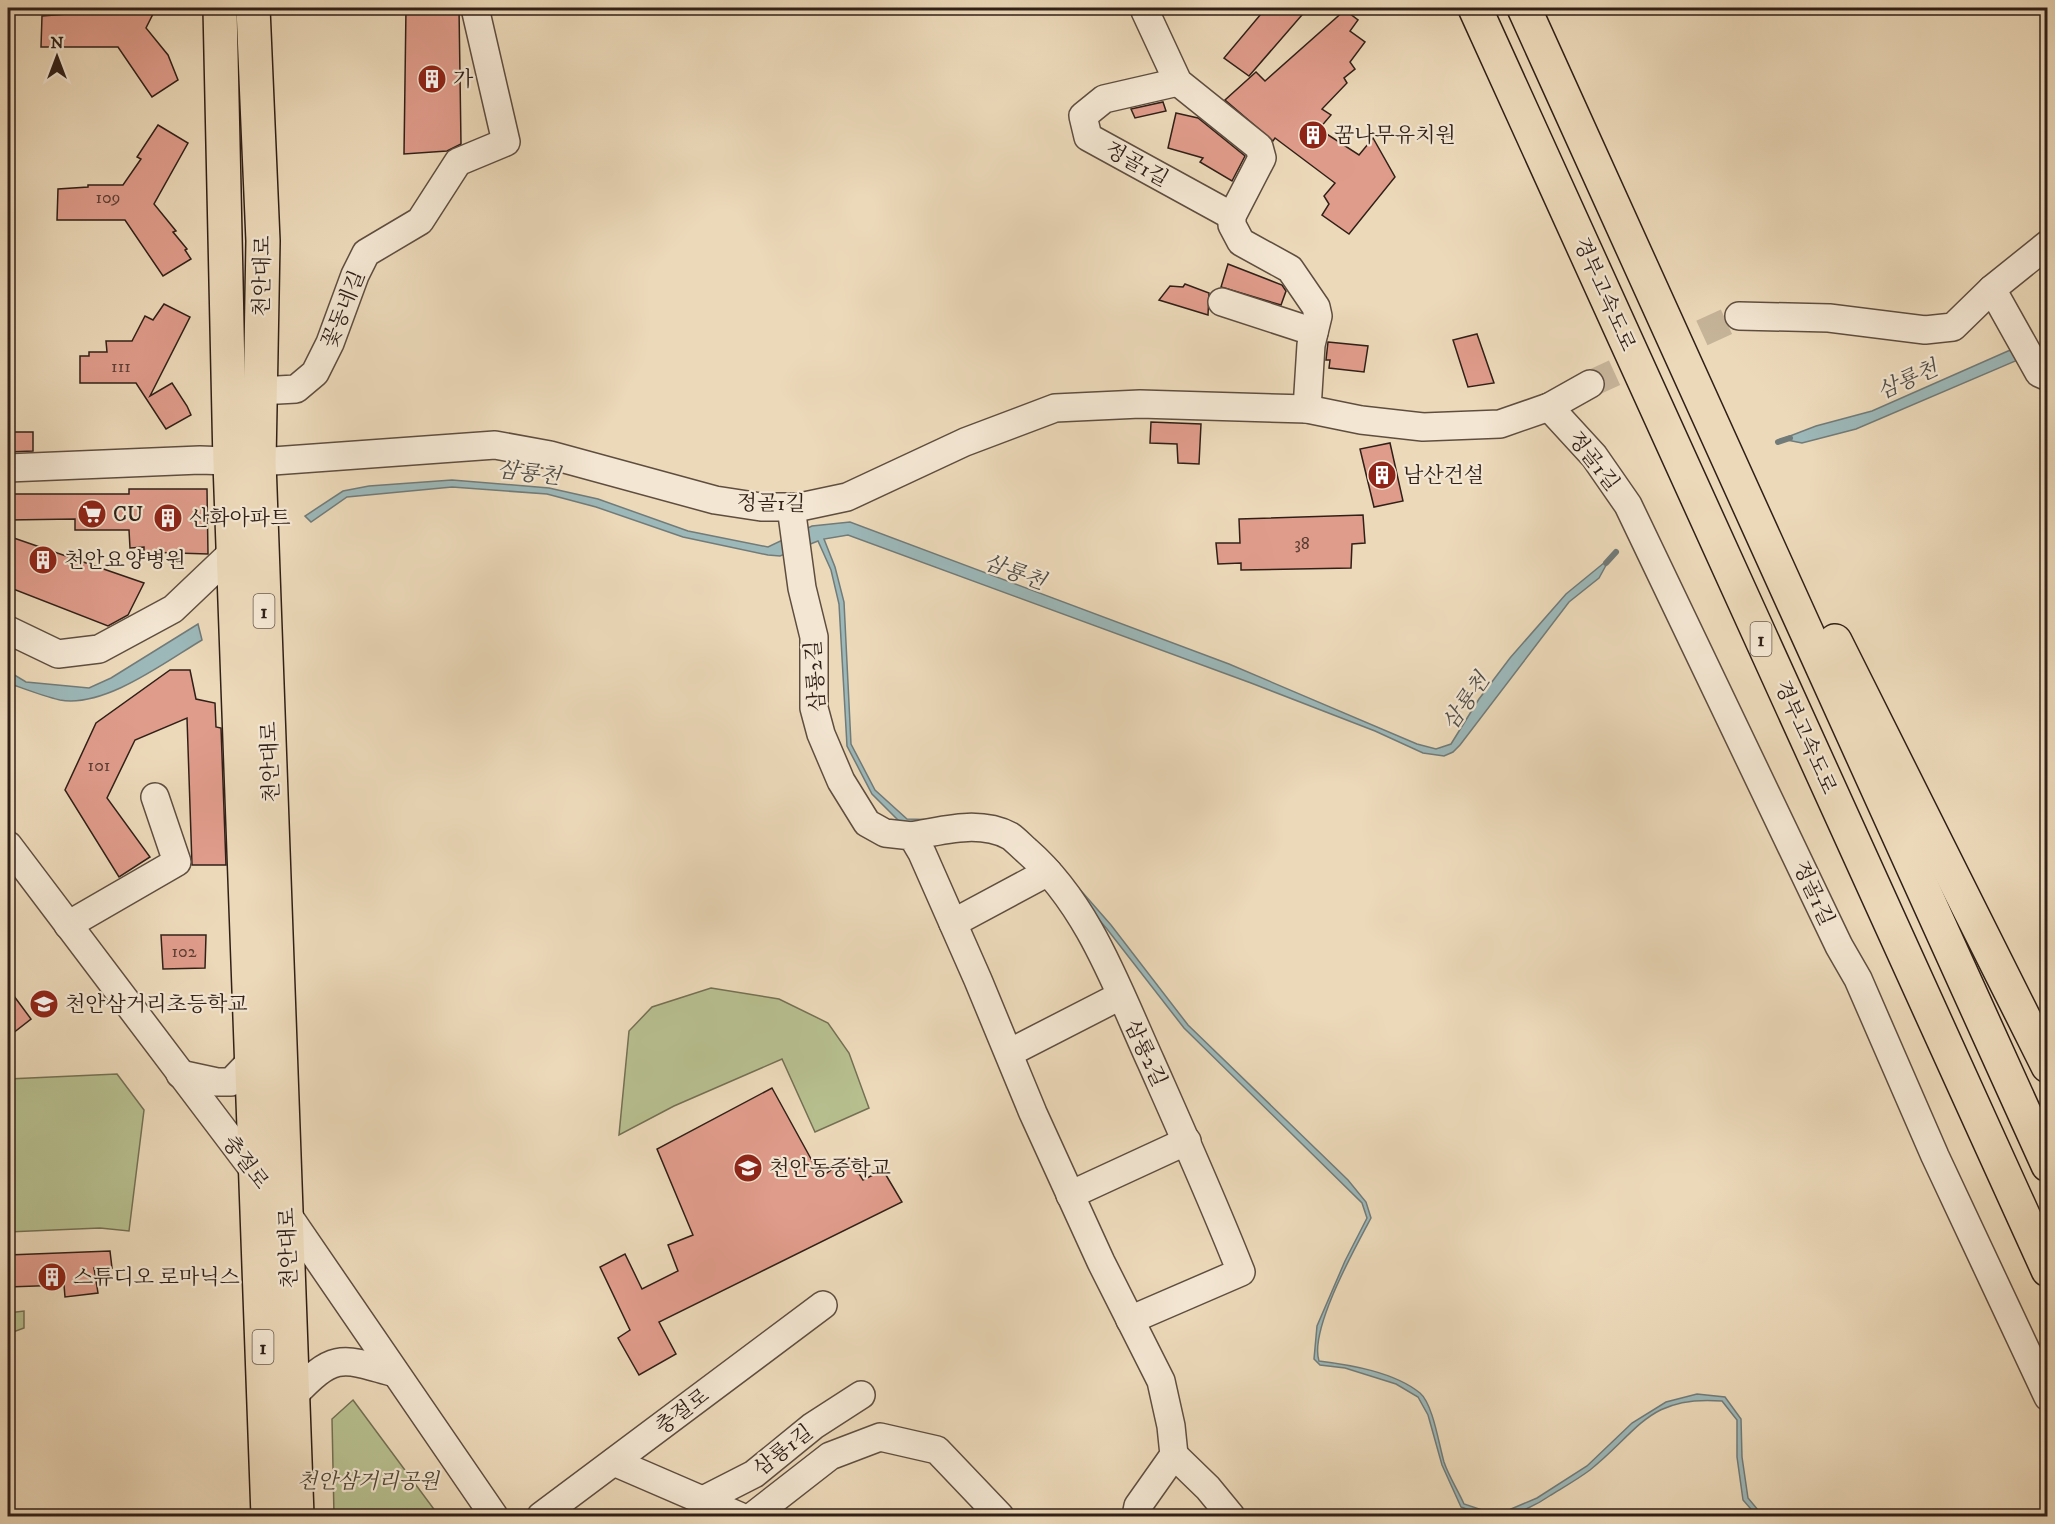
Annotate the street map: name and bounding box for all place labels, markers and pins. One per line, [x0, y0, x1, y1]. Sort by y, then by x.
building icon: 가 [416, 63, 448, 95]
place label: 가 [453, 67, 474, 93]
building icon: 꿈나무유치원 [1297, 119, 1329, 151]
place label: 꿈나무유치원 [1334, 123, 1456, 149]
building icon: 남산건설 [1366, 459, 1398, 491]
place label: 남산건설 [1403, 463, 1484, 489]
supermarket icon: CU [76, 498, 108, 530]
place label: CU [113, 502, 143, 528]
building icon: 산화아파트 [152, 502, 184, 534]
place label: 산화아파트 [189, 506, 290, 532]
building icon: 천안요양병원 [27, 544, 59, 576]
place label: 천안요양병원 [64, 548, 186, 574]
school or university icon: 천안삼거리초등학교 [28, 988, 60, 1020]
place label: 천안삼거리초등학교 [65, 992, 248, 1018]
school or university icon: 천안동중학교 [732, 1152, 764, 1184]
place label: 천안동중학교 [769, 1156, 891, 1182]
building icon: 스튜디오 로마닉스 [36, 1261, 68, 1293]
place label: 스튜디오 로마닉스 [73, 1265, 240, 1291]

